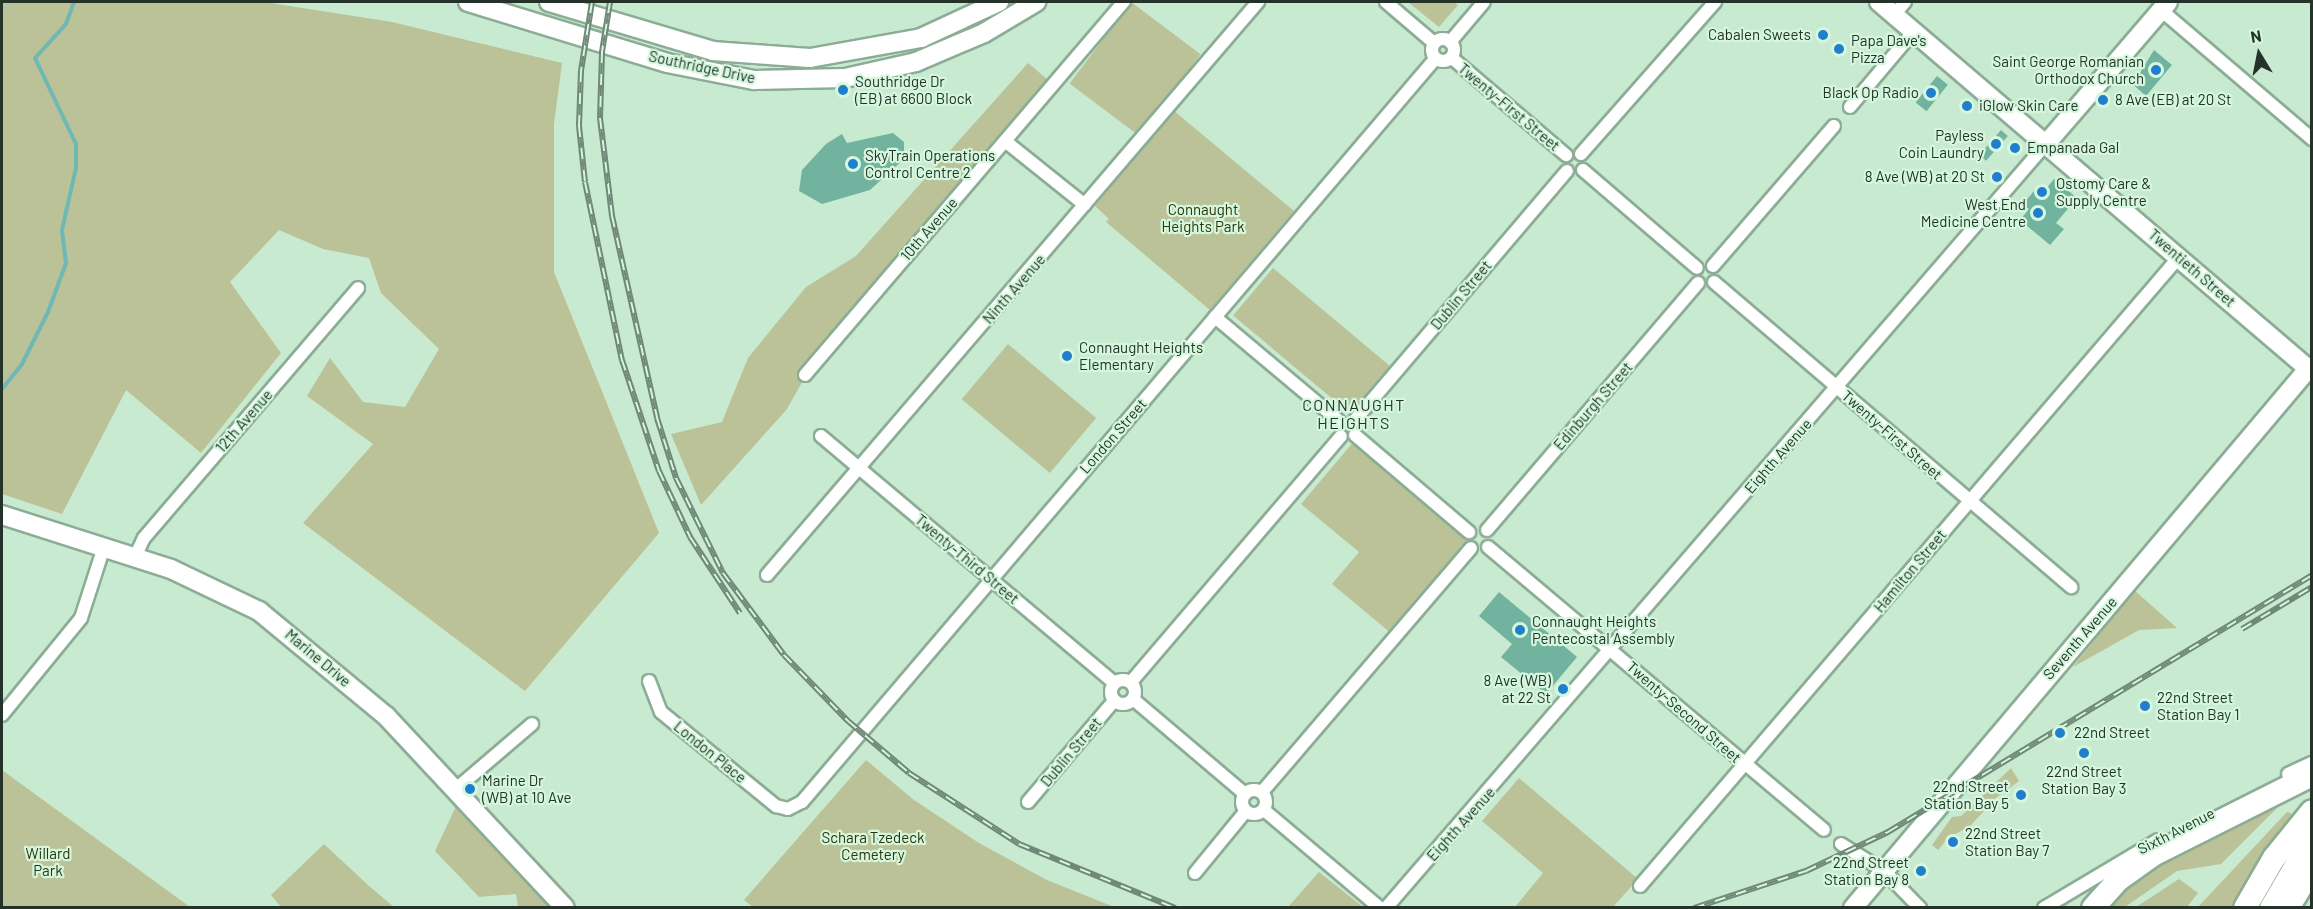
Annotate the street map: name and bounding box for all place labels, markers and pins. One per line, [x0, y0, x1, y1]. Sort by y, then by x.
place label: Cabalen Sweets [1708, 26, 1811, 44]
marker: Cabalen Sweets [1816, 28, 1830, 42]
place label: Papa Dave's Pizza [1851, 31, 1927, 66]
marker: Papa Dave's Pizza [1832, 42, 1846, 56]
place label: Saint George Romanian Orthodox Church [1993, 52, 2144, 87]
marker: Saint George Romanian Orthodox Church [2149, 63, 2163, 77]
place label: Southridge Dr (EB) at 6600 Block [855, 72, 972, 107]
marker: Southridge Dr (EB) at 6600 Block [836, 83, 850, 97]
place label: Black Op Radio [1823, 84, 1919, 102]
marker: Black Op Radio [1924, 86, 1938, 100]
place label: 8 Ave (EB) at 20 St [2115, 91, 2231, 109]
marker: 8 Ave (EB) at 20 St [2096, 93, 2110, 107]
place label: iGlow Skin Care [1979, 97, 2078, 115]
marker: iGlow Skin Care [1960, 99, 1974, 113]
place label: Payless Coin Laundry [1899, 126, 1984, 161]
marker: Payless Coin Laundry [1989, 137, 2003, 151]
place label: Empanada Gal [2027, 139, 2119, 157]
marker: Empanada Gal [2008, 141, 2022, 155]
place label: SkyTrain Operations Control Centre 2 [865, 146, 995, 181]
marker: SkyTrain Operations Control Centre 2 [846, 157, 860, 171]
place label: 8 Ave (WB) at 20 St [1865, 168, 1985, 186]
marker: 8 Ave (WB) at 20 St [1990, 170, 2004, 184]
place label: Ostomy Care & Supply Centre [2056, 174, 2151, 209]
marker: Ostomy Care & Supply Centre [2033, 183, 2051, 201]
place label: West End Medicine Centre [1921, 195, 2026, 230]
marker: West End Medicine Centre [2031, 206, 2045, 220]
place label: Connaught Heights Elementary [1079, 338, 1203, 373]
marker: Connaught Heights Elementary [1060, 349, 1074, 363]
place label: Connaught Heights Pentecostal Assembly [1532, 612, 1675, 647]
marker: Connaught Heights Pentecostal Assembly [1513, 623, 1527, 637]
place label: 8 Ave (WB) at 22 St [1483, 671, 1551, 706]
marker: 8 Ave (WB) at 22 St [1556, 682, 1570, 696]
place label: 22nd Street Station Bay 1 [2157, 688, 2239, 723]
marker: 22nd Street Station Bay 1 [2138, 699, 2152, 713]
marker: 22nd Street [2051, 724, 2069, 742]
place label: 22nd Street [2074, 724, 2150, 742]
marker: 22nd Street Station Bay 3 [2077, 746, 2091, 760]
place label: 22nd Street Station Bay 3 [2042, 762, 2126, 797]
place label: Marine Dr (WB) at 10 Ave [482, 771, 572, 806]
place label: 22nd Street Station Bay 5 [1924, 777, 2009, 812]
marker: Marine Dr (WB) at 10 Ave [463, 782, 477, 796]
marker: 22nd Street Station Bay 5 [2014, 788, 2028, 802]
place label: 22nd Street Station Bay 7 [1965, 824, 2049, 859]
marker: 22nd Street Station Bay 7 [1946, 835, 1960, 849]
place label: 22nd Street Station Bay 8 [1824, 853, 1909, 888]
marker: 22nd Street Station Bay 8 [1914, 864, 1928, 878]

